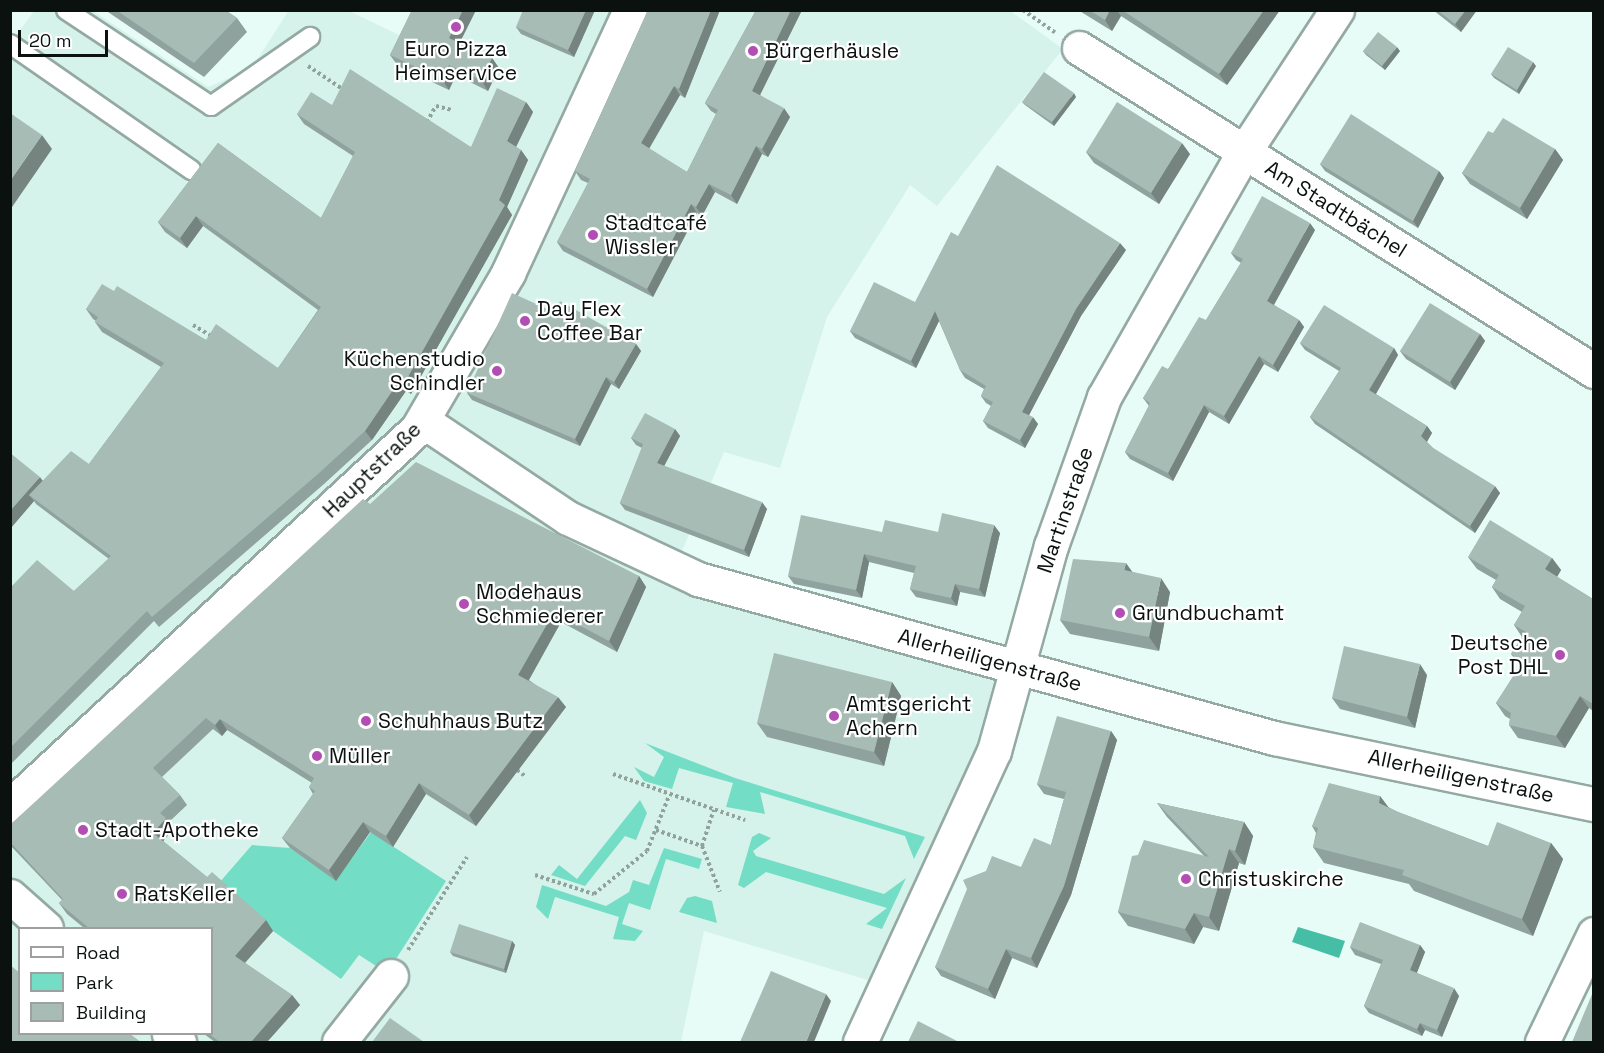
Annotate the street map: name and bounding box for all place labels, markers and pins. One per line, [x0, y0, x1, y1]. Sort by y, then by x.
marker: Euro Pizza Heimservice [449, 20, 463, 34]
place label: Euro Pizza Heimservice [395, 36, 517, 86]
place label: Bürgerhäusle [765, 38, 899, 64]
marker: Bürgerhäusle [746, 44, 760, 58]
place label: Stadtcafé Wissler [605, 210, 707, 260]
marker: Stadtcafé Wissler [586, 228, 600, 242]
place label: Day Flex Coffee Bar [537, 296, 643, 346]
marker: Day Flex Coffee Bar [518, 314, 532, 328]
place label: Küchenstudio Schindler [344, 346, 485, 396]
marker: Küchenstudio Schindler [490, 364, 504, 378]
place label: Modehaus Schmiederer [476, 579, 604, 629]
marker: Modehaus Schmiederer [457, 597, 471, 611]
place label: Grundbuchamt [1132, 600, 1284, 626]
marker: Grundbuchamt [1113, 606, 1127, 620]
place label: Deutsche Post DHL [1450, 630, 1548, 680]
marker: Deutsche Post DHL [1553, 648, 1567, 662]
place label: Amtsgericht Achern [846, 691, 971, 741]
place label: Schuhhaus Butz [378, 708, 543, 734]
marker: Amtsgericht Achern [827, 709, 841, 723]
marker: Schuhhaus Butz [359, 714, 373, 728]
place label: Müller [329, 743, 391, 769]
marker: Müller [310, 749, 324, 763]
place label: Stadt-Apotheke [95, 817, 259, 843]
marker: Stadt-Apotheke [76, 823, 90, 837]
place label: Christuskirche [1198, 866, 1344, 892]
marker: Christuskirche [1179, 872, 1193, 886]
place label: RatsKeller [134, 881, 235, 907]
marker: RatsKeller [115, 887, 129, 901]

